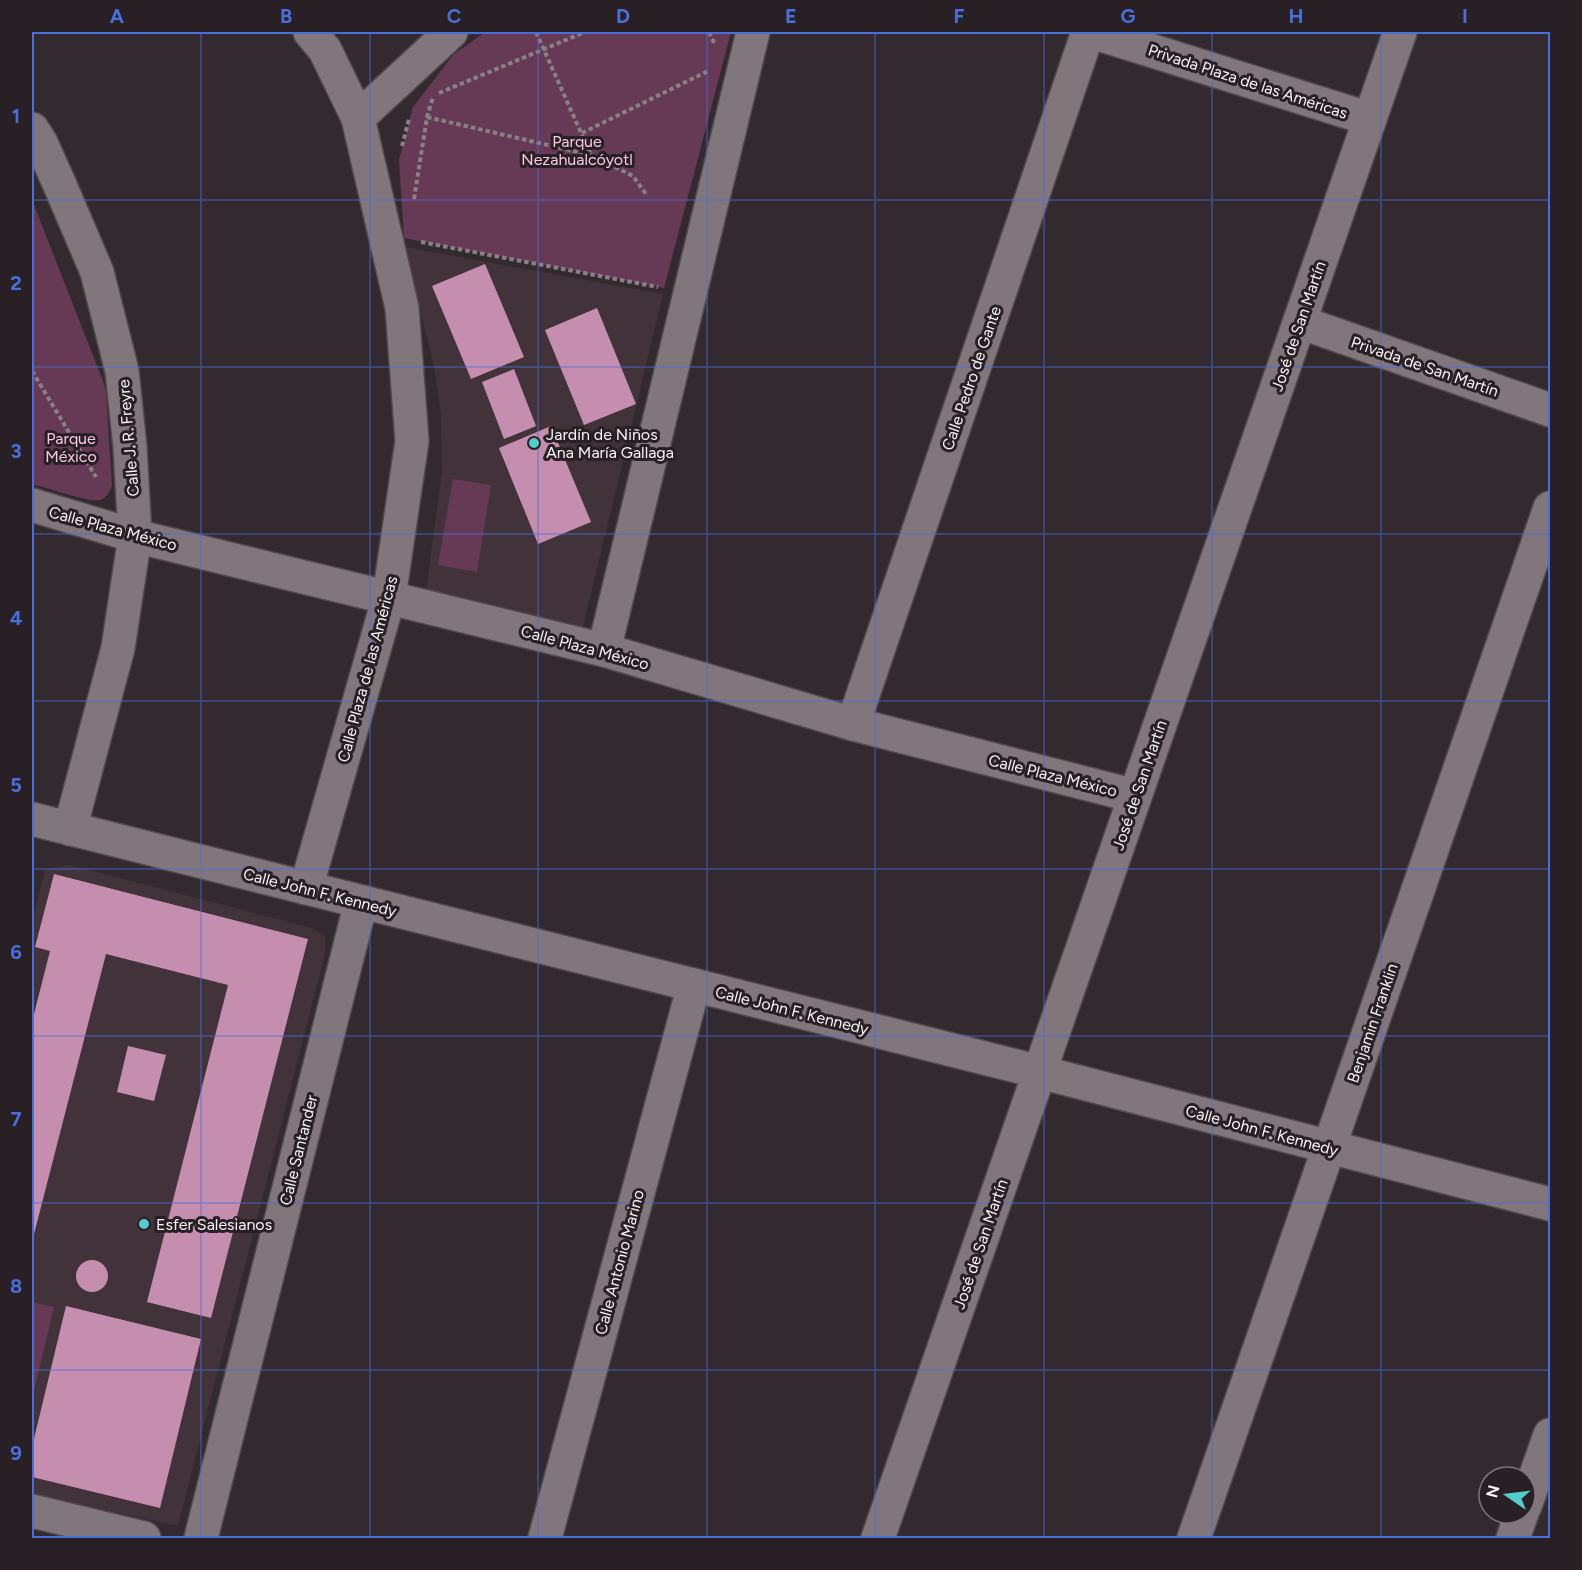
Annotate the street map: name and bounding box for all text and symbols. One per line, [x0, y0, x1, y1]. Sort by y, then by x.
text: A [110, 4, 125, 28]
text: B [280, 4, 292, 28]
text: C [447, 4, 461, 28]
text: D [616, 4, 630, 28]
text: E [785, 4, 797, 28]
text: F [953, 4, 965, 28]
text: G [1121, 4, 1136, 28]
text: H [1289, 4, 1304, 28]
text: I [1462, 4, 1468, 28]
street label: Privada Plaza de las Américas [1146, 40, 1350, 123]
text: 1 [12, 104, 20, 128]
park label: Parque Nezahualcóyotl [521, 132, 633, 169]
street label: José de San Martín [1267, 259, 1330, 394]
text: 2 [10, 271, 22, 295]
street label: Calle Pedro de Gante [938, 303, 1005, 453]
street label: Privada de San Martín [1349, 332, 1501, 401]
street label: Calle J. R. Freyre [114, 378, 143, 497]
place label: Jardín de Niños Ana María Gallaga [546, 425, 674, 462]
park label: Parque México [45, 429, 97, 466]
marker: Jardín de Niños Ana María Gallaga [527, 436, 541, 450]
text: 3 [10, 439, 22, 463]
street label: Calle Plaza México [47, 502, 179, 555]
street label: Calle Plaza de las Américas [333, 574, 402, 764]
text: 4 [10, 606, 23, 630]
street label: Calle Plaza México [519, 621, 651, 674]
street label: José de San Martín [1108, 718, 1171, 853]
street label: Calle Plaza México [987, 750, 1119, 801]
text: 5 [10, 773, 22, 797]
street label: Calle John F. Kennedy [241, 864, 399, 921]
text: 6 [10, 940, 22, 964]
street label: Benjamin Franklin [1343, 961, 1402, 1085]
street label: Calle John F. Kennedy [713, 982, 871, 1039]
street label: Calle Santander [276, 1092, 322, 1207]
street label: Calle John F. Kennedy [1183, 1101, 1341, 1160]
text: 7 [10, 1107, 22, 1131]
street label: José de San Martín [949, 1177, 1012, 1312]
street label: Calle Antonio Marino [591, 1188, 648, 1337]
place label: Esfer Salesianos [156, 1215, 272, 1234]
marker: Esfer Salesianos [137, 1217, 151, 1231]
text: 8 [10, 1274, 22, 1298]
text: 9 [10, 1441, 22, 1465]
north arrow [1477, 1465, 1537, 1525]
text: N [1482, 1483, 1504, 1500]

